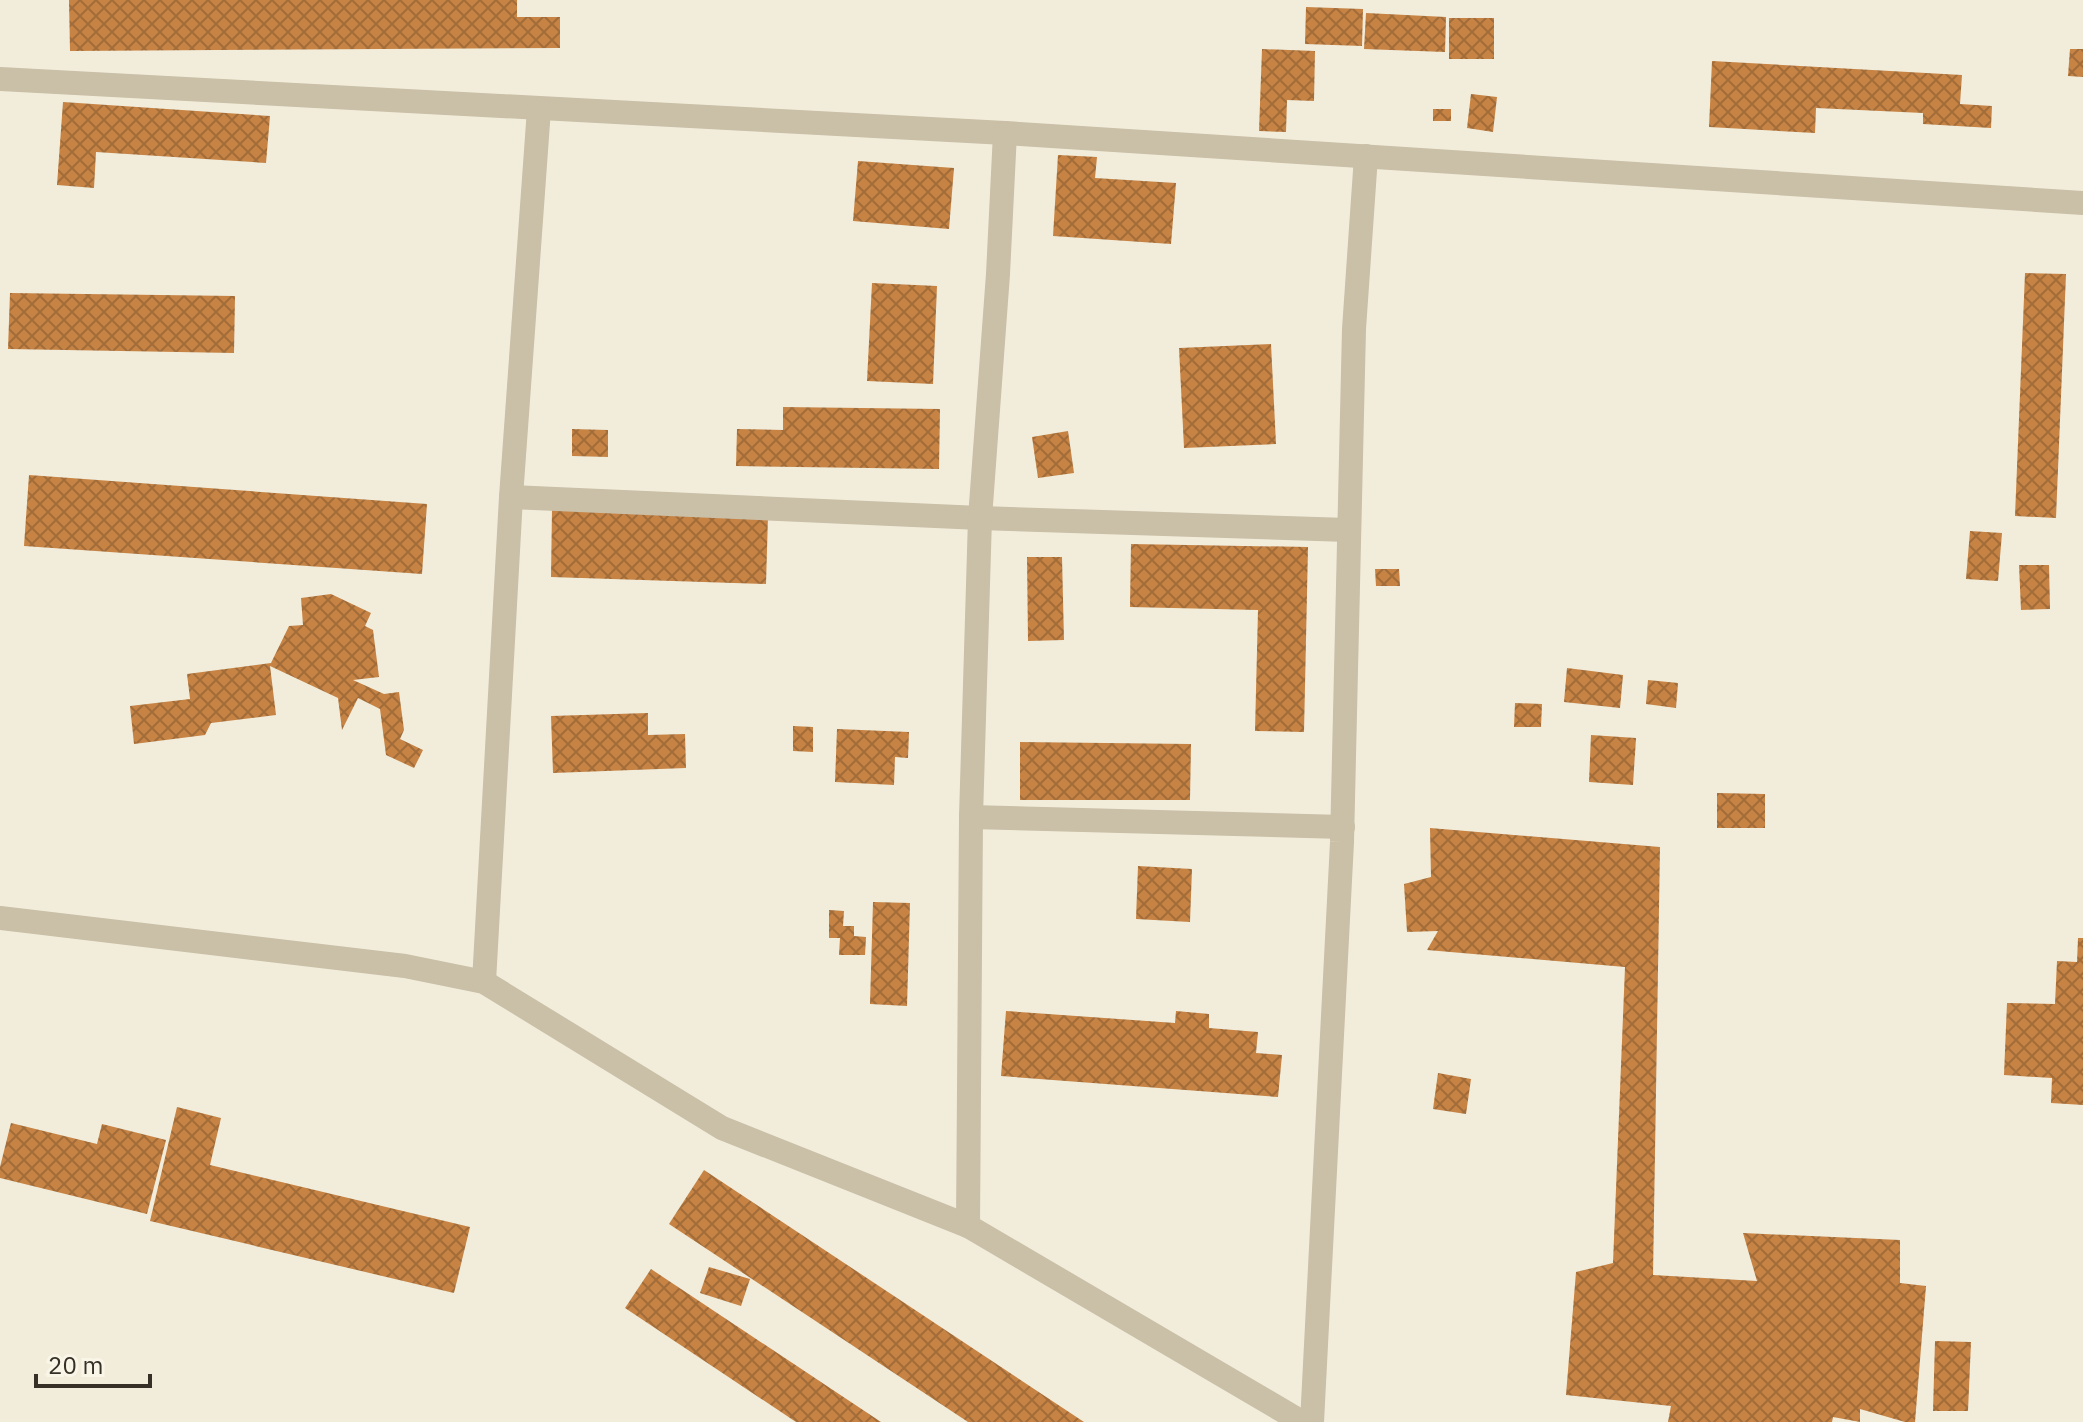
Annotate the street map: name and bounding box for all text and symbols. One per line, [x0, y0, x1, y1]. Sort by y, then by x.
scale bar [36, 1338, 150, 1388]
text: 20 m [48, 1349, 103, 1381]

